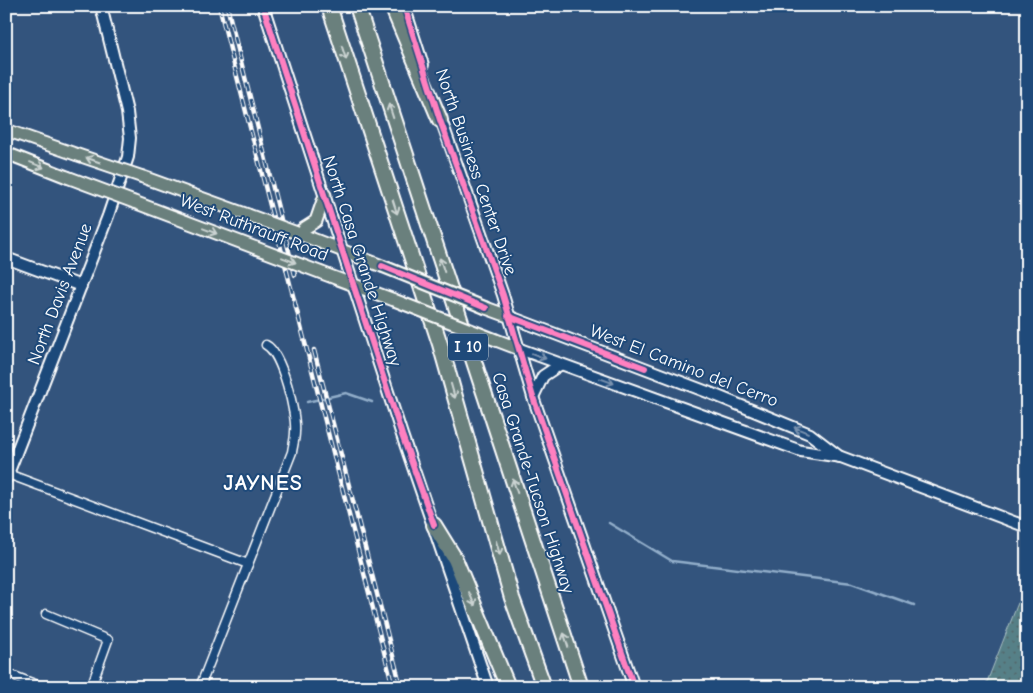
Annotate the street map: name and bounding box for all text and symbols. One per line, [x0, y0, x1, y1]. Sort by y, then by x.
one-way arrow [340, 44, 349, 60]
street label: North Business Center Drive [431, 66, 521, 278]
one-way arrow [386, 103, 396, 119]
street label: North Casa Grande Highway [318, 153, 406, 370]
one-way arrow [86, 155, 101, 164]
one-way arrow [28, 161, 44, 170]
street label: West Ruthrauff Road [177, 190, 331, 266]
one-way arrow [391, 199, 400, 214]
street label: North Davis Avenue [23, 220, 97, 368]
one-way arrow [202, 227, 217, 236]
one-way arrow [281, 256, 296, 265]
one-way arrow [436, 258, 446, 274]
street label: West El Camino del Cerro [587, 320, 781, 412]
road number: I 10 [448, 334, 488, 361]
one-way arrow [531, 352, 546, 361]
street label: Casa Grande-Tucson Highway [487, 370, 579, 597]
one-way arrow [598, 377, 614, 386]
one-way arrow [449, 383, 459, 399]
one-way arrow [794, 425, 809, 434]
district label: JAYNES [223, 470, 303, 496]
one-way arrow [509, 478, 519, 494]
one-way arrow [494, 539, 503, 555]
one-way arrow [468, 591, 477, 606]
one-way arrow [560, 633, 570, 649]

